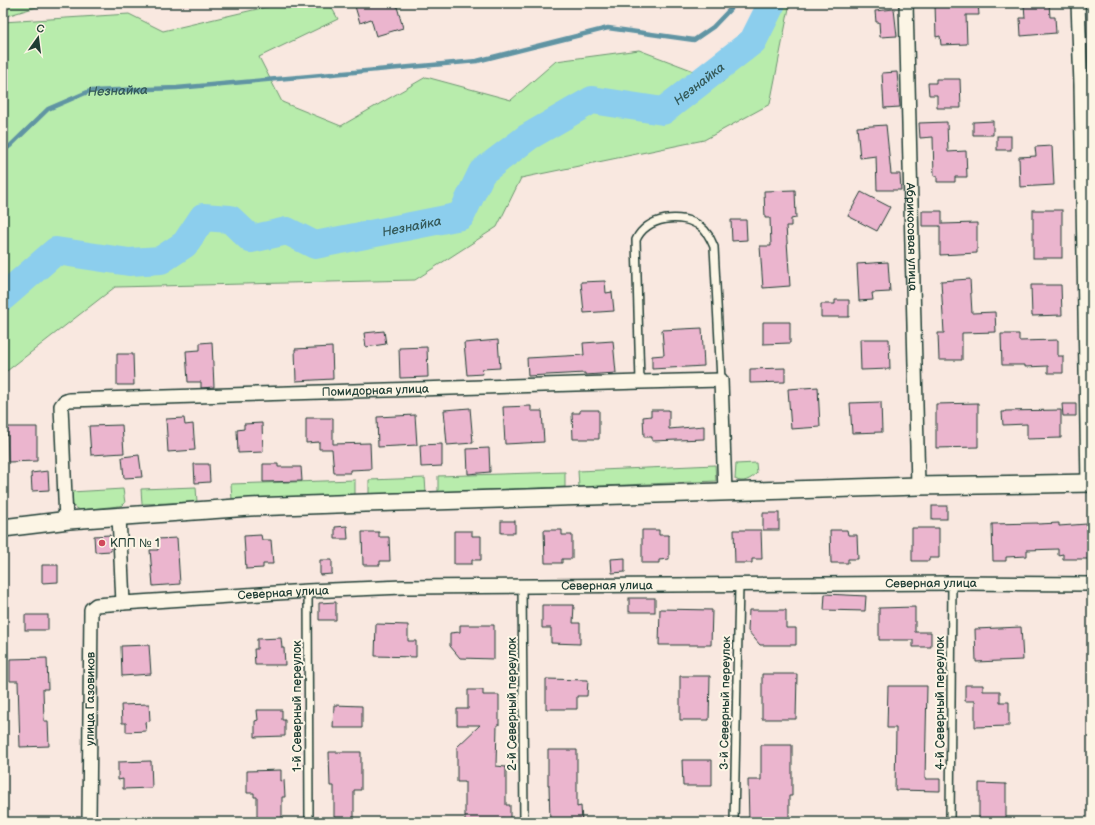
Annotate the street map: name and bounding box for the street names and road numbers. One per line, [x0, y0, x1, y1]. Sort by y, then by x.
street label: Абрикосовая улица [902, 182, 920, 291]
street label: Помидорная улица [322, 382, 429, 400]
street label: Северная улица [885, 576, 977, 591]
street label: Северная улица [561, 578, 653, 594]
street label: Северная улица [237, 583, 329, 604]
street label: 3-й Северный переулок [717, 635, 734, 770]
street label: 4-й Северный переулок [933, 635, 948, 770]
street label: 2-й Северный переулок [505, 637, 520, 771]
street label: 1-й Северный переулок [290, 640, 305, 772]
street label: улица Газовиков [83, 651, 99, 746]

